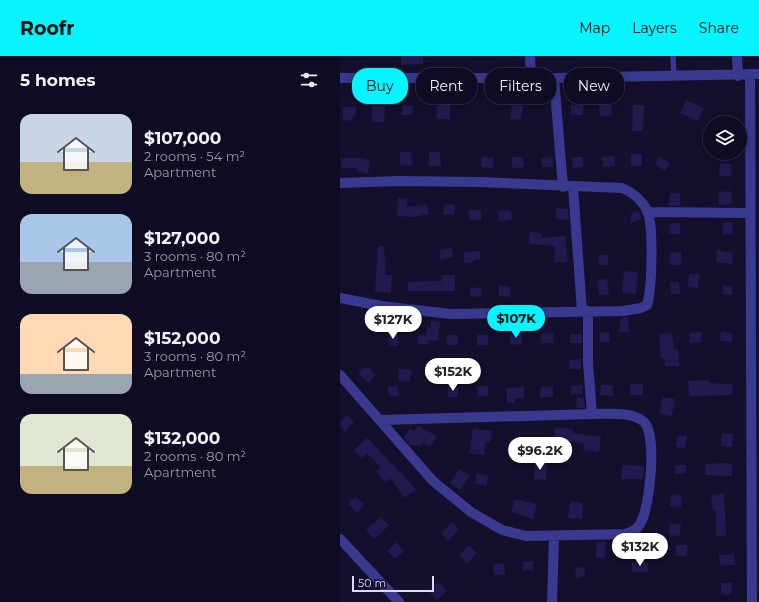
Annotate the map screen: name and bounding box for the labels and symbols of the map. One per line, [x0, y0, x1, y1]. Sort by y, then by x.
pin: $107K [488, 305, 544, 339]
pin: $127K [365, 306, 421, 340]
pin: $152K [425, 358, 481, 392]
pin: $96.2K [507, 437, 573, 471]
pin: $132K [612, 533, 668, 567]
scale bar [352, 574, 434, 593]

